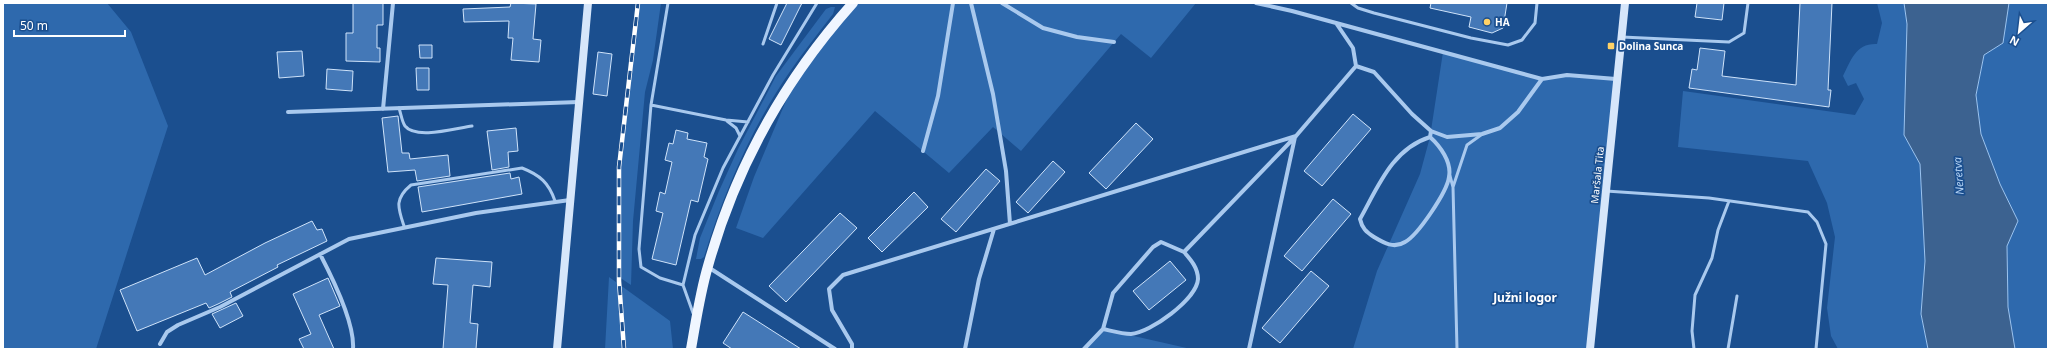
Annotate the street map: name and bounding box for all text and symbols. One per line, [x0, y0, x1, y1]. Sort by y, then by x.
scale bar [14, 12, 125, 38]
north arrow [1999, 12, 2039, 52]
place label: HA [1495, 15, 1510, 29]
text: 50 m [20, 17, 48, 34]
marker: HA [1482, 17, 1492, 27]
text: N [2007, 33, 2022, 50]
place label: Dolina Sunca [1619, 39, 1683, 53]
marker: Dolina Sunca [1606, 41, 1616, 51]
street label: Maršala Tita [1587, 146, 1607, 204]
water label: Neretva [1949, 156, 1967, 195]
district label: Južni logor [1492, 289, 1557, 306]

